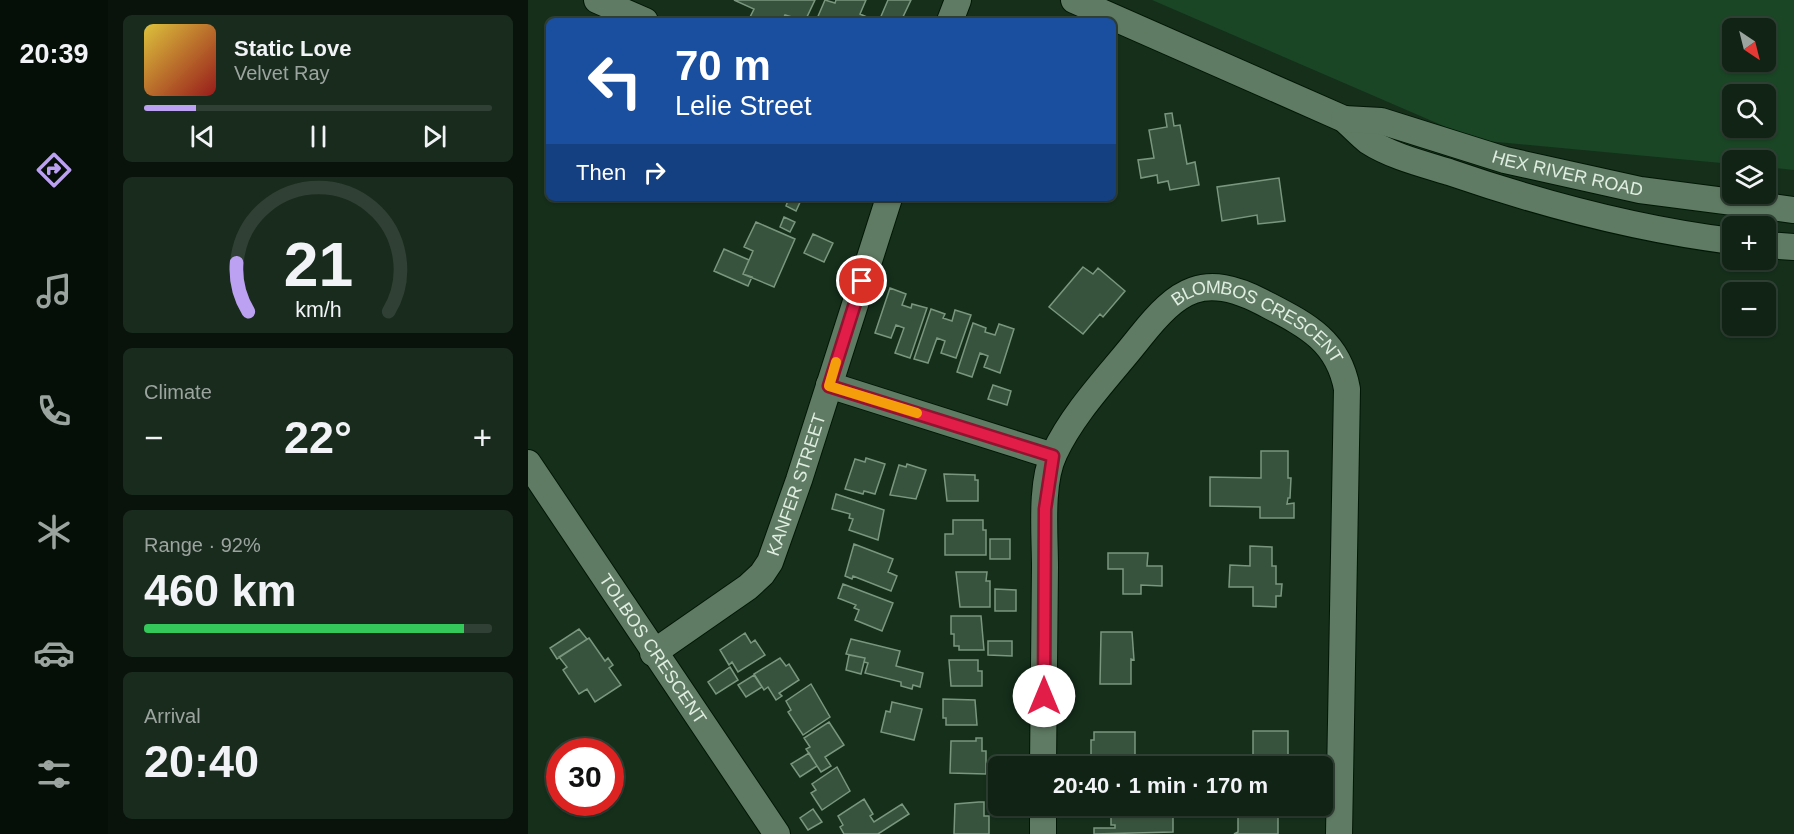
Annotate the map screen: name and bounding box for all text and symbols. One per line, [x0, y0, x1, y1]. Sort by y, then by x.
north arrow [1722, 18, 1776, 72]
map controls [1722, 18, 1776, 336]
text: Static Love [234, 36, 351, 61]
text: 20:39 [19, 39, 89, 69]
icon: left [576, 42, 654, 120]
text: 70 m [675, 42, 771, 89]
text: Velvet Ray [234, 62, 330, 84]
button: search [1722, 84, 1776, 138]
text: Lelie Street [675, 91, 812, 121]
icon: previous [186, 120, 219, 153]
icon: pause [302, 120, 335, 153]
icon: next [418, 120, 451, 153]
street label: HEX RIVER ROAD [1489, 147, 1645, 200]
icon: directions [33, 149, 75, 191]
button: layers [1722, 150, 1776, 204]
icon: right [638, 156, 671, 189]
text: Then [576, 160, 626, 185]
button: + [1722, 216, 1776, 270]
text: 21 [283, 230, 353, 299]
pin [836, 255, 887, 306]
icon: arrive [845, 264, 878, 297]
icon: music [33, 270, 75, 312]
street label: BLOMBOS CRESCENT [1168, 277, 1347, 367]
button: − [1722, 282, 1776, 336]
text: km/h [295, 298, 341, 322]
text: Climate [144, 381, 212, 403]
icon: phone [33, 390, 75, 432]
street label: KANFER STREET [763, 411, 830, 559]
text: 22° [284, 412, 352, 463]
text: − [144, 419, 163, 456]
text: + [473, 419, 492, 456]
icon: climate [33, 511, 75, 553]
text: Range · 92% [144, 534, 261, 556]
text: 460 km [144, 565, 297, 616]
street label: TOLBOS CRESCENT [595, 570, 710, 728]
icon: car [33, 632, 75, 674]
position arrow [1012, 664, 1076, 728]
text: Arrival [144, 705, 201, 727]
text: 20:40 [144, 736, 259, 787]
speed limit sign: 30 [546, 738, 624, 816]
icon: filters [33, 753, 75, 795]
text: 20:40 · 1 min · 170 m [1053, 773, 1268, 798]

